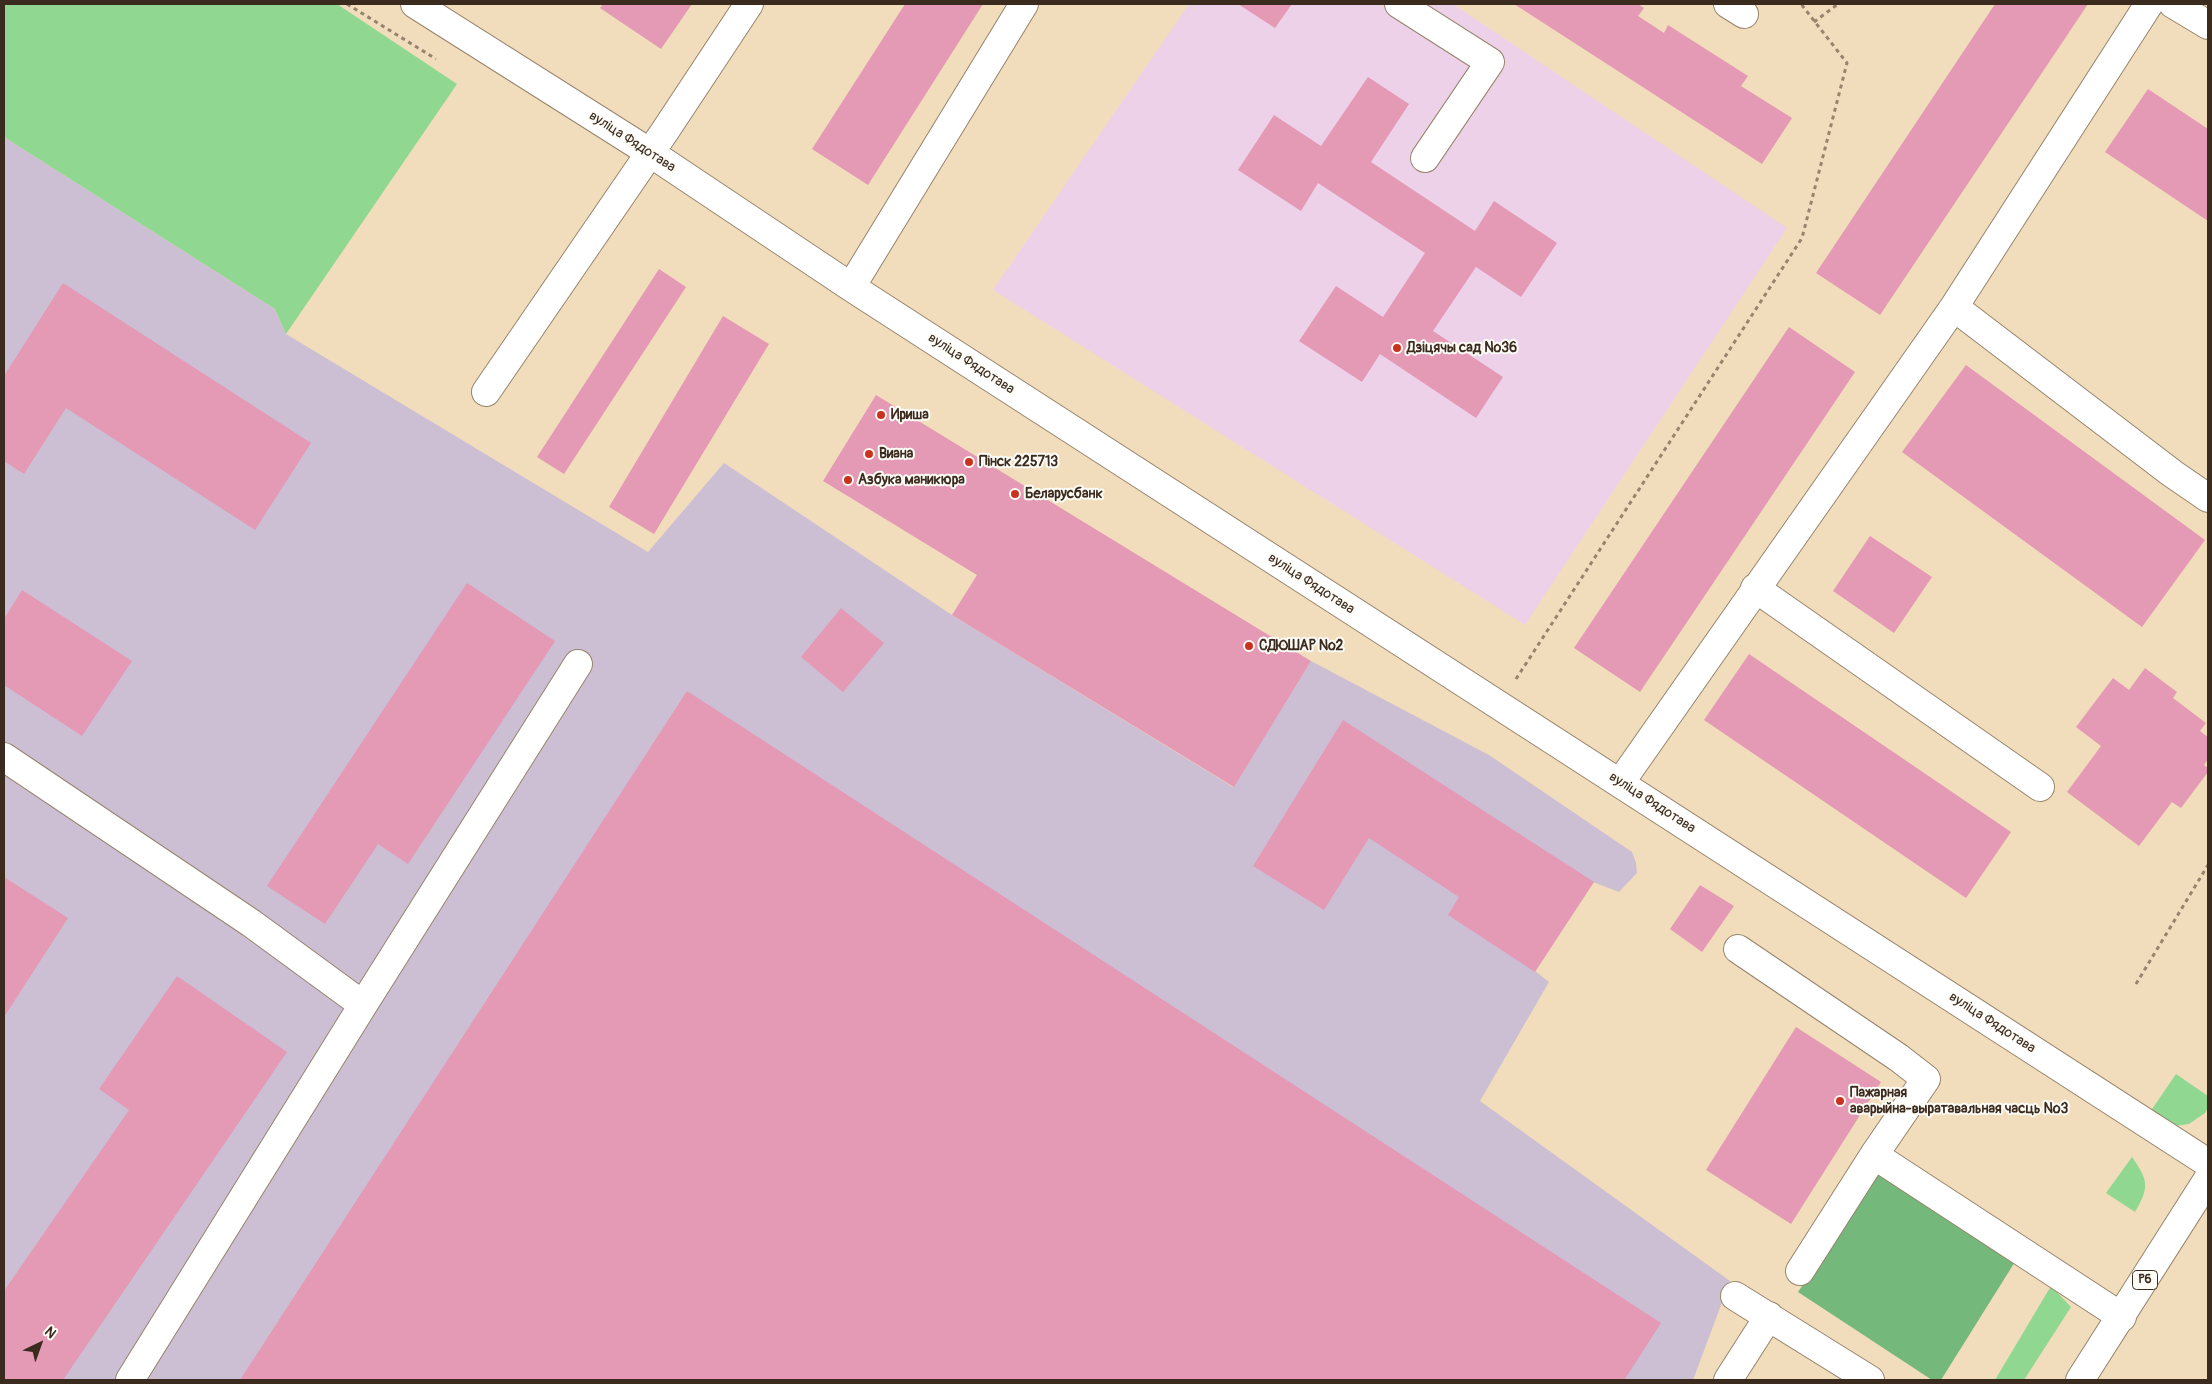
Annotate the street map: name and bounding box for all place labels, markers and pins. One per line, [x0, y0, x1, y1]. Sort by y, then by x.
place label: Дзіцячы сад №36 [1407, 340, 1517, 356]
marker: Дзіцячы сад №36 [1391, 342, 1403, 354]
place label: Ириша [891, 407, 929, 423]
marker: Ириша [875, 409, 887, 421]
place label: Виана [879, 446, 913, 462]
marker: Виана [863, 448, 875, 460]
place label: Пінск 225713 [979, 454, 1058, 470]
marker: Пінск 225713 [963, 456, 975, 468]
place label: Азбука маникюра [858, 472, 965, 488]
marker: Азбука маникюра [842, 474, 854, 486]
place label: Беларусбанк [1025, 486, 1103, 502]
marker: Беларусбанк [1009, 488, 1021, 500]
place label: СДЮШАР №2 [1259, 638, 1343, 654]
marker: СДЮШАР №2 [1243, 640, 1255, 652]
place label: Пажарная аварыйна-выратавальная часць №3 [1850, 1085, 2068, 1118]
marker: Пажарная аварыйна-выратавальная часць №3 [1834, 1095, 1846, 1107]

